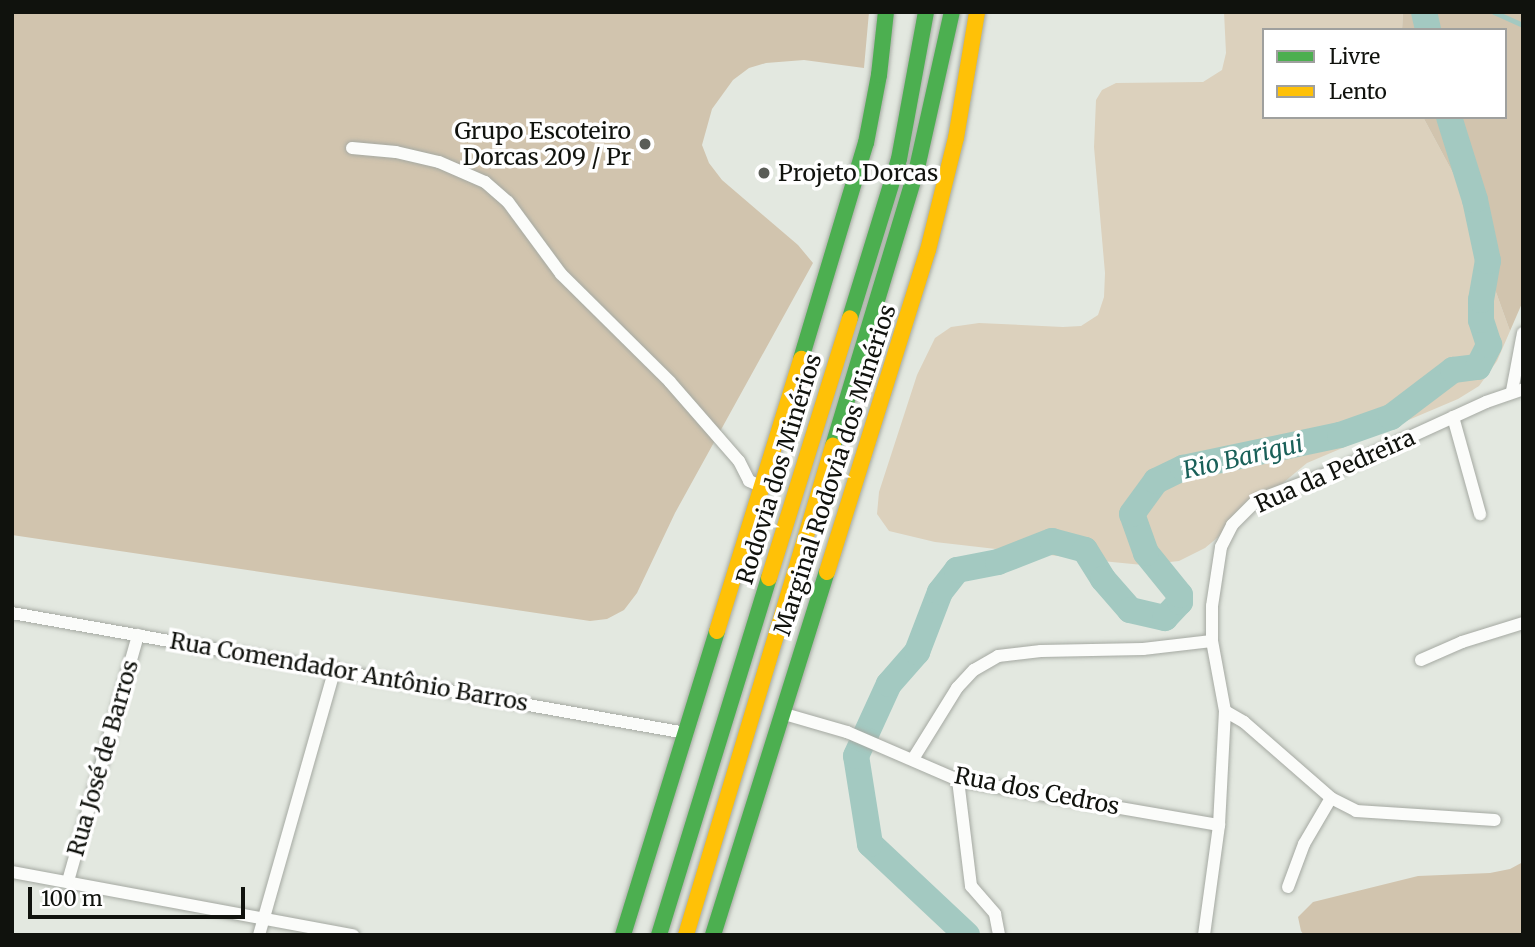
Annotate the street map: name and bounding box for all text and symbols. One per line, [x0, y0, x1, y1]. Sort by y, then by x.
legend [1262, 28, 1507, 119]
text: Livre [1329, 43, 1380, 70]
text: Lento [1329, 78, 1387, 105]
place label: Grupo Escoteiro Dorcas 209 / Pr [454, 117, 631, 171]
marker: Grupo Escoteiro Dorcas 209 / Pr [637, 136, 653, 152]
place label: Projeto Dorcas [778, 159, 938, 187]
marker: Projeto Dorcas [756, 165, 772, 181]
street label: Marginal Rodovia dos Minérios [768, 301, 902, 639]
street label: Rodovia dos Minérios [731, 351, 827, 587]
street label: Rua da Pedreira [1251, 423, 1419, 519]
water label: Rio Barigui [1180, 429, 1306, 485]
street label: Rua Comendador Antônio Barros [168, 627, 530, 717]
street label: Rua José de Barros [62, 657, 144, 859]
street label: Rua dos Cedros [952, 761, 1122, 821]
scale bar [32, 874, 248, 918]
text: 100 m [41, 885, 103, 912]

